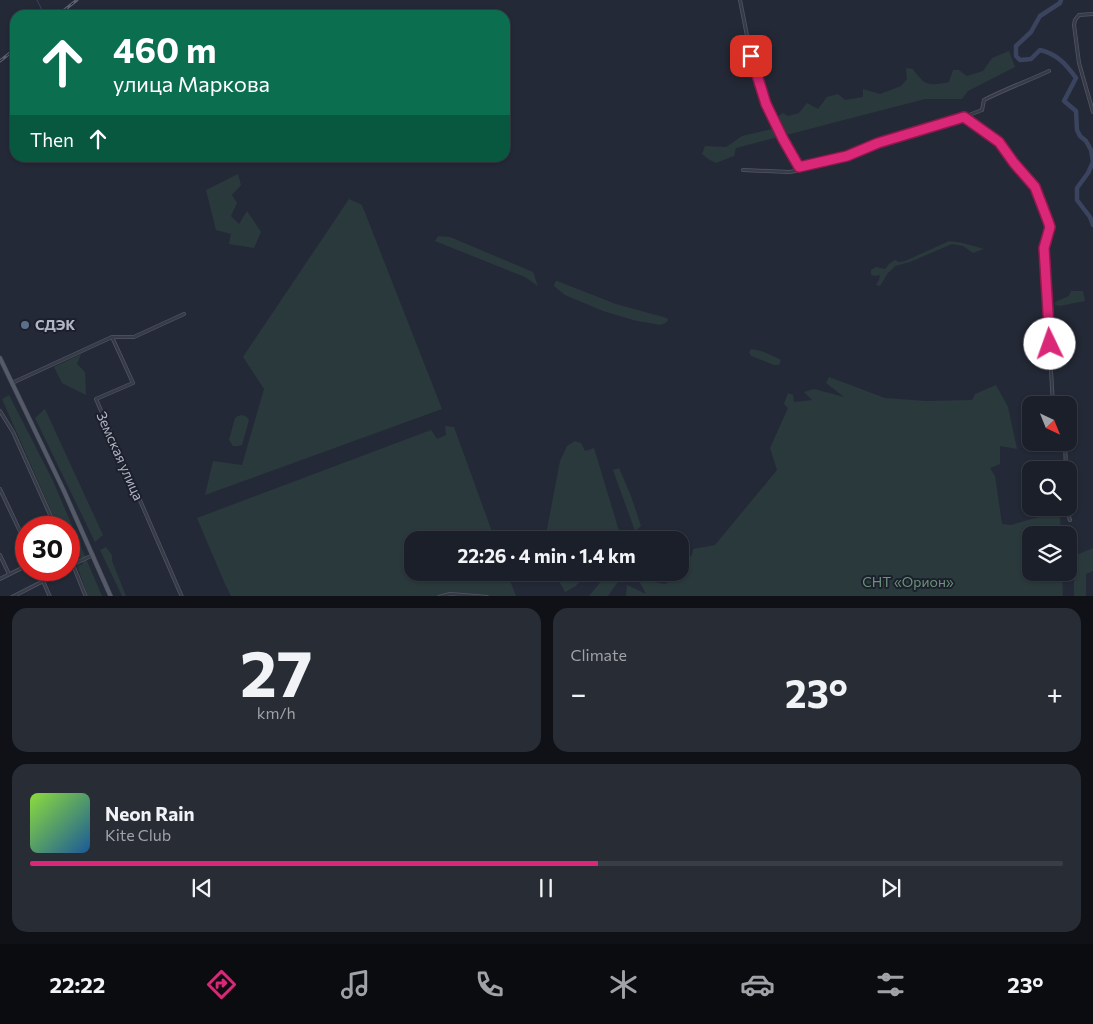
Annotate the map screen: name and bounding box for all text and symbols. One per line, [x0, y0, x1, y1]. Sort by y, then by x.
text: 460 m [113, 27, 217, 70]
icon: ahead [30, 30, 95, 95]
pin [730, 35, 772, 77]
icon: arrive [737, 42, 765, 70]
text: улица Маркова [113, 70, 270, 97]
icon: ahead [84, 125, 112, 153]
text: Then [30, 128, 74, 151]
place label: СДЭК [35, 316, 75, 333]
position arrow [1023, 317, 1075, 369]
marker: СДЭК [19, 319, 31, 331]
north arrow [1022, 396, 1078, 451]
map controls [1022, 396, 1077, 581]
street label: Земская улица [93, 409, 148, 503]
button: search [1022, 461, 1077, 516]
speed limit sign: 30 [15, 516, 80, 581]
button: layers [1022, 526, 1077, 581]
text: 22:26 · 4 min · 1.4 km [457, 544, 636, 567]
park label: СНТ «Орион» [862, 573, 954, 590]
text: 27 [240, 631, 312, 710]
text: Climate [571, 645, 627, 664]
text: 23° [785, 669, 848, 716]
text: − [571, 676, 586, 710]
text: + [1047, 676, 1063, 710]
text: km/h [257, 703, 296, 722]
text: Neon Rain [105, 802, 195, 825]
text: Kite Club [105, 825, 171, 844]
icon: previous [188, 874, 216, 902]
icon: pause [532, 874, 560, 902]
icon: next [877, 874, 905, 902]
icon: directions [204, 967, 239, 1002]
icon: music [338, 967, 373, 1002]
icon: phone [472, 967, 507, 1002]
icon: climate [606, 967, 641, 1002]
icon: car [740, 967, 775, 1002]
icon: filters [873, 967, 908, 1002]
text: 22:22 [49, 971, 105, 998]
text: 23° [1007, 971, 1044, 998]

